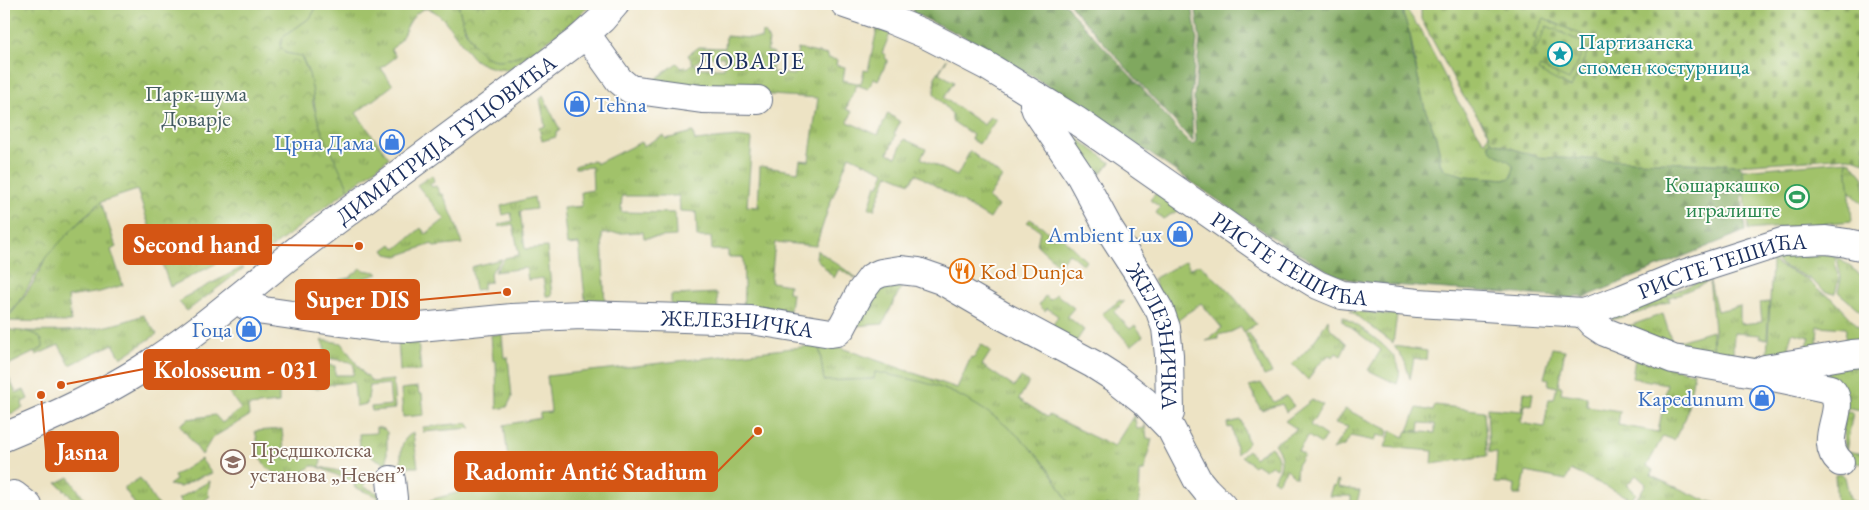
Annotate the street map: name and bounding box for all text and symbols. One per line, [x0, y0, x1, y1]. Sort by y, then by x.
place label: Партизанска спомен костурница [1578, 27, 1750, 81]
place icon: Партизанска спомен костурница [1547, 41, 1573, 67]
district label: ДОВАРЈЕ [697, 45, 805, 76]
street label: ДИМИТРИЈА ТУЦОВИЋА [330, 48, 563, 231]
park label: Парк-шума Доварје [145, 79, 247, 133]
place label: Tehna [594, 90, 647, 119]
shop icon: Tehna [564, 91, 590, 117]
place label: Црна Дама [274, 128, 374, 157]
shop icon: Црна Дама [379, 129, 405, 155]
place label: Кошаркашко игралиште [1664, 170, 1780, 224]
sports icon: Кошаркашко игралиште [1784, 184, 1810, 210]
street label: РИСТЕ ТЕШИЋА [1205, 205, 1370, 313]
place label: Ambient Lux [1047, 220, 1163, 249]
shop icon: Ambient Lux [1167, 221, 1193, 247]
callout: Second hand [124, 225, 271, 264]
street label: РИСТЕ ТЕШИЋА [1634, 227, 1808, 306]
text: Second hand [133, 229, 261, 260]
street label: ЖЕЛЕЗНИЧКА [1119, 256, 1184, 411]
place label: Kod Dunjca [980, 257, 1084, 286]
restaurant icon: Kod Dunjca [949, 258, 975, 284]
callout: Super DIS [296, 280, 419, 319]
text: Super DIS [307, 284, 409, 315]
street label: ЖЕЛЕЗНИЧКА [659, 303, 816, 345]
place label: Гоца [192, 315, 232, 344]
shop icon: Гоца [236, 316, 262, 342]
callout: Kolosseum - 031 [144, 350, 329, 389]
text: Kolosseum - 031 [154, 354, 318, 385]
place label: Kapedunum [1637, 384, 1744, 413]
shop icon: Kapedunum [1749, 385, 1775, 411]
callout: Jasna [46, 432, 118, 471]
place label: Предшколска установа „Невен” [250, 435, 405, 489]
text: Jasna [54, 436, 108, 467]
school or university icon: Предшколска установа „Невен” [220, 449, 246, 475]
callout: Radomir Antić Stadium [455, 452, 717, 491]
text: Radomir Antić Stadium [465, 456, 707, 487]

